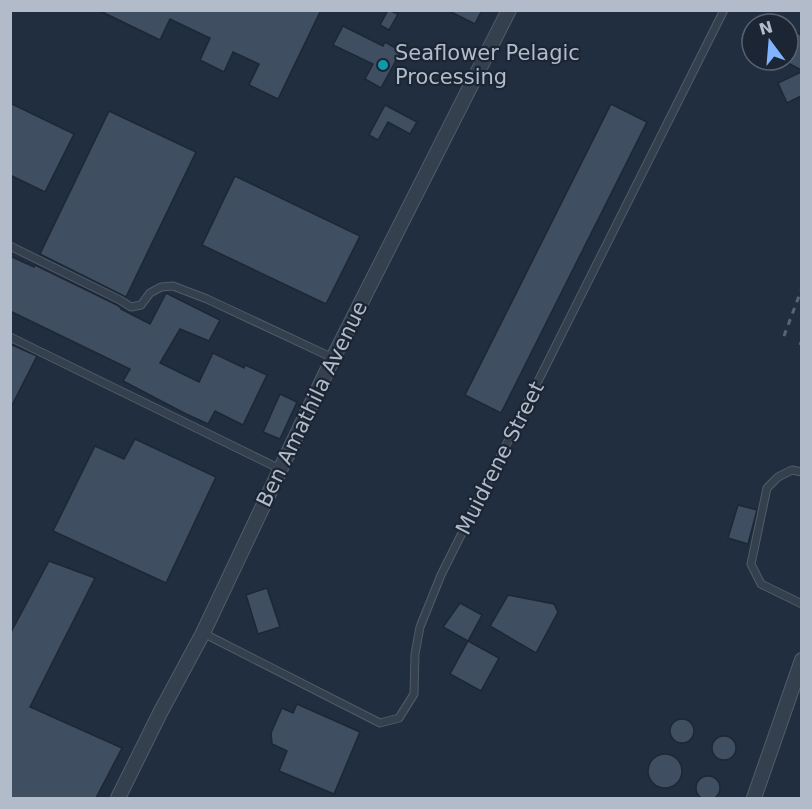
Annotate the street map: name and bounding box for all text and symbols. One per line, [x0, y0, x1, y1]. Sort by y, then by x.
north arrow [740, 12, 800, 72]
text: N [757, 17, 775, 39]
place label: Seaflower Pelagic Processing [395, 41, 580, 89]
marker: Seaflower Pelagic Processing [376, 58, 390, 72]
street label: Ben Amathila Avenue [252, 297, 372, 511]
street label: Muidrene Street [451, 378, 549, 538]

